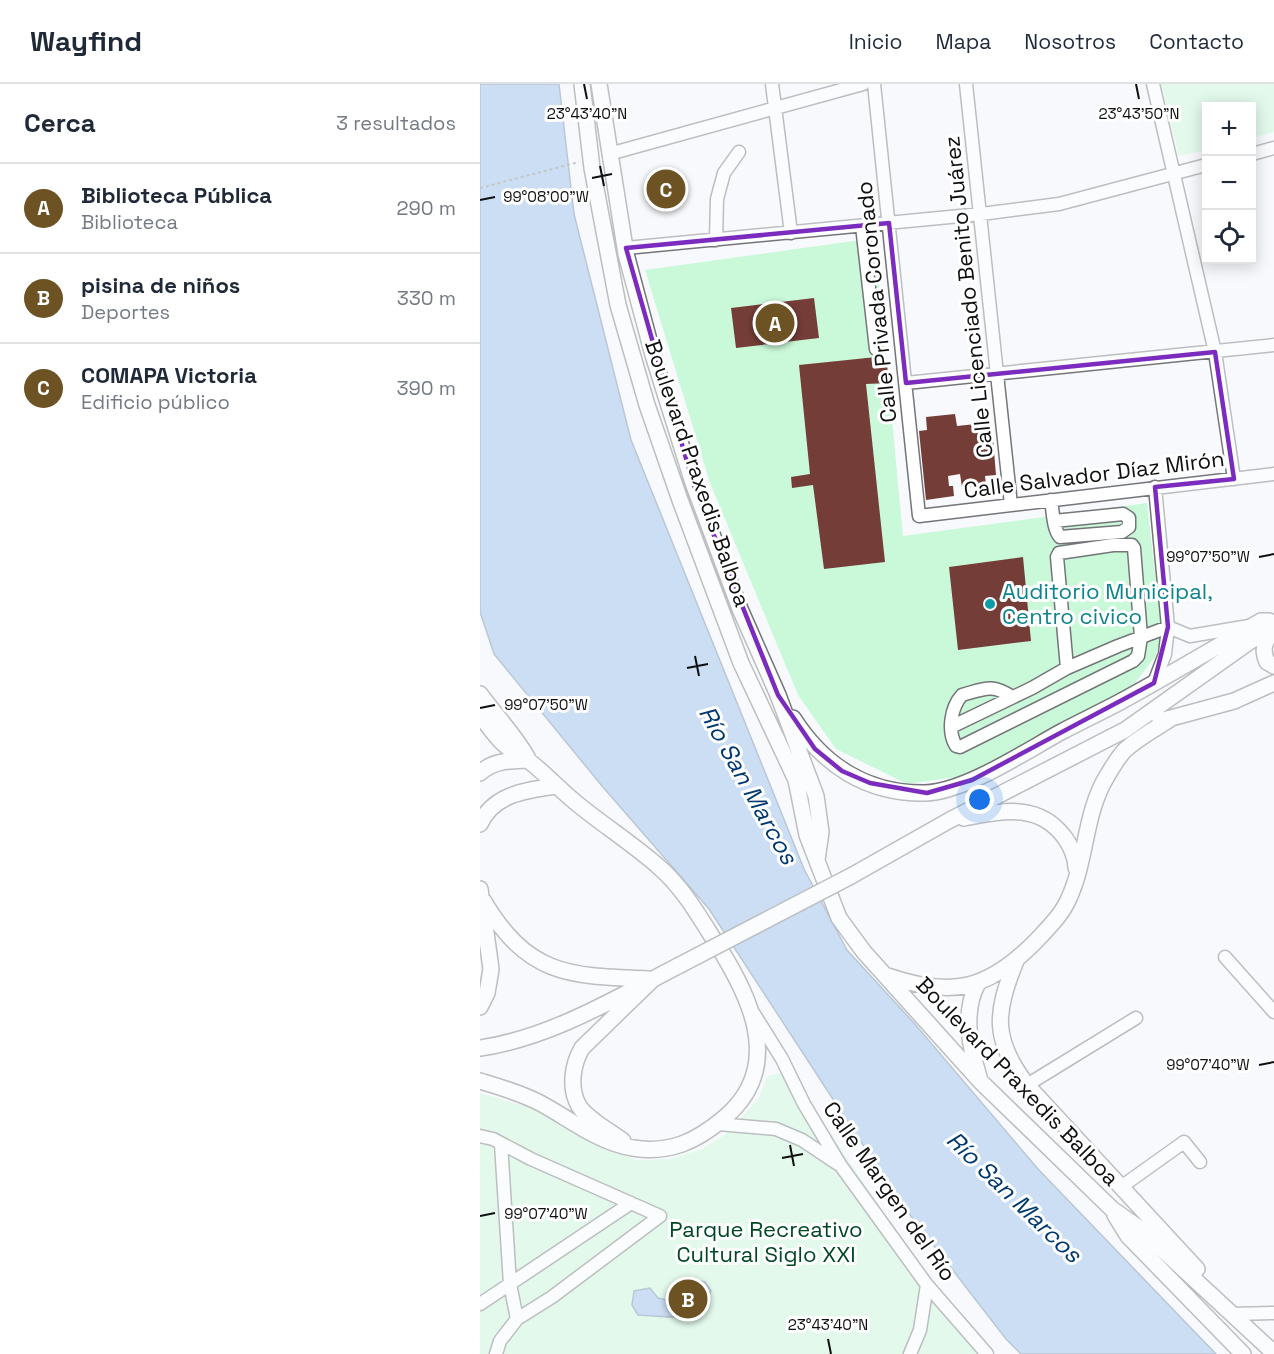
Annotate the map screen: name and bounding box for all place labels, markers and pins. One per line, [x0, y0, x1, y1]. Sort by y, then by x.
pin: C [646, 166, 686, 212]
pin: A [756, 300, 794, 346]
place label: Auditorio Municipal, Centro civico [1002, 577, 1213, 630]
marker: Auditorio Municipal, Centro civico [983, 597, 997, 611]
pin: B [668, 1276, 708, 1322]

